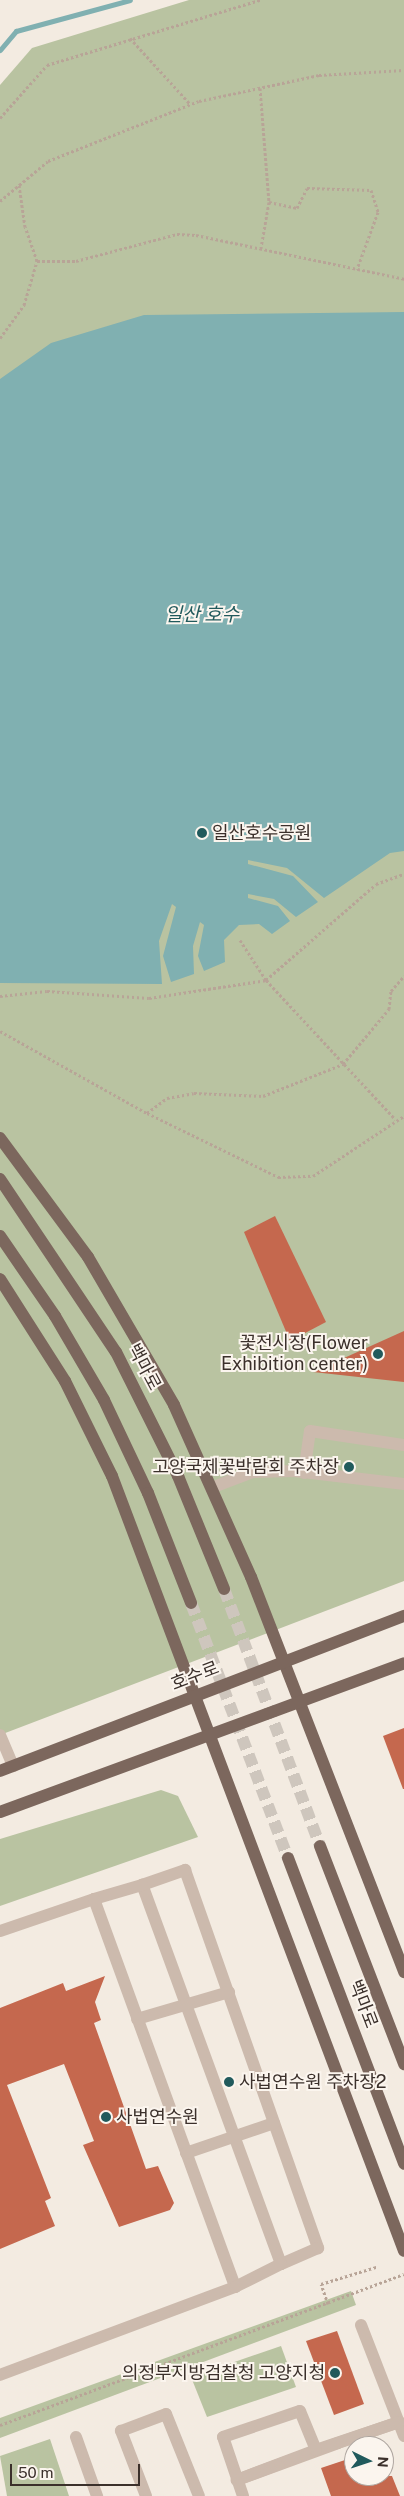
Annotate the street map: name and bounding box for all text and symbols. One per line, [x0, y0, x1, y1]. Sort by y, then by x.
water label: 일산 호수 [165, 604, 239, 626]
place label: 일산호수공원 [212, 822, 311, 844]
marker: 일산호수공원 [196, 827, 208, 839]
place label: 꽃전시장(Flower Exhibition center) [221, 1333, 368, 1376]
street label: 백마로 [123, 1340, 165, 1394]
marker: 꽃전시장(Flower Exhibition center) [372, 1348, 384, 1360]
place label: 고양국제꽃박람회 주차장 [152, 1456, 339, 1478]
marker: 고양국제꽃박람회 주차장 [343, 1461, 355, 1473]
street label: 호수로 [168, 1657, 222, 1695]
street label: 백마로 [344, 1977, 382, 2031]
place label: 사법연수원 주차장2 [239, 2071, 387, 2093]
marker: 사법연수원 주차장2 [223, 2076, 235, 2088]
place label: 사법연수원 [116, 2106, 199, 2128]
marker: 사법연수원 [100, 2111, 112, 2123]
place label: 의정부지방검찰청 고양지청 [122, 2362, 325, 2384]
marker: 의정부지방검찰청 고양지청 [329, 2367, 341, 2379]
north arrow [344, 2436, 394, 2486]
scale bar [12, 2454, 142, 2486]
text: N [375, 2456, 391, 2468]
text: 50 m [18, 2464, 53, 2481]

